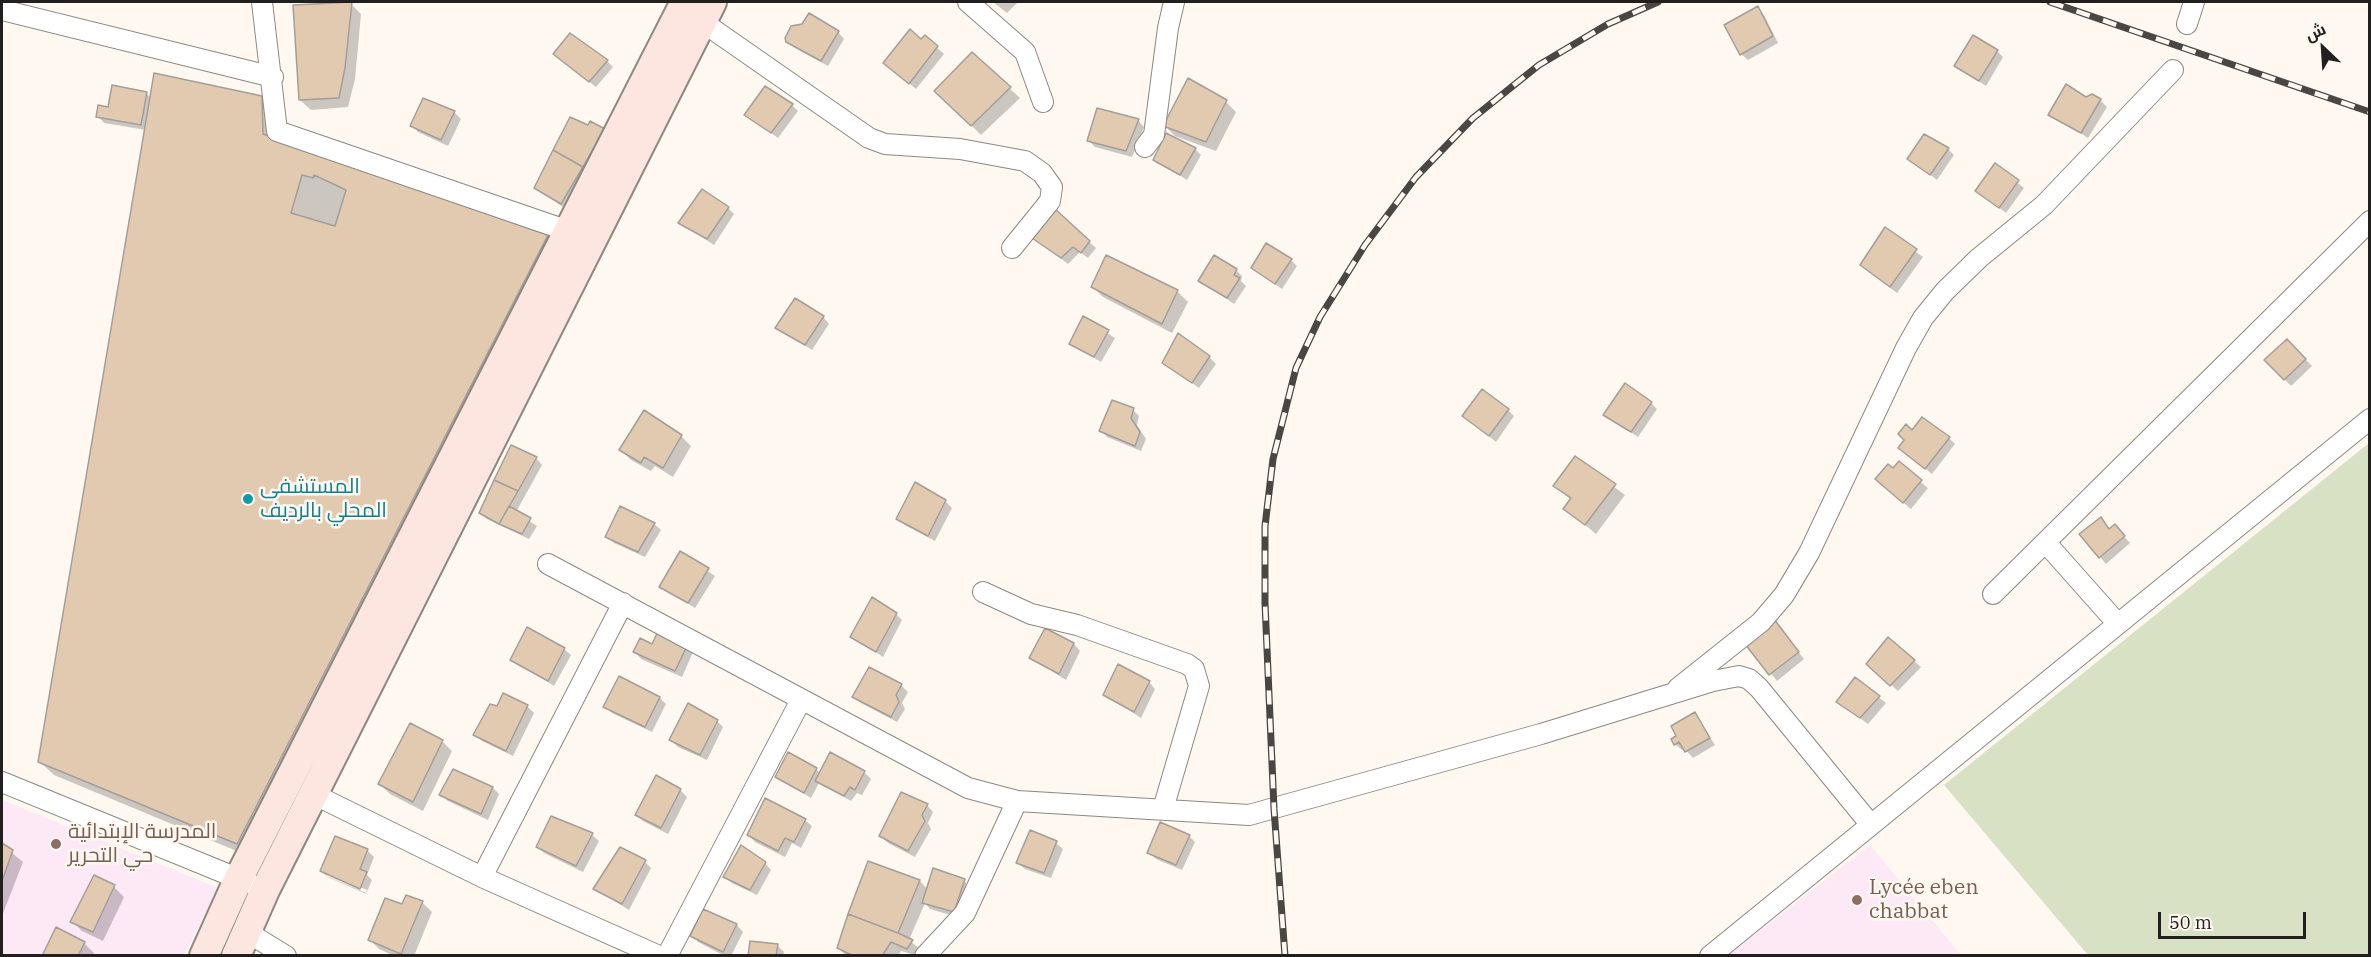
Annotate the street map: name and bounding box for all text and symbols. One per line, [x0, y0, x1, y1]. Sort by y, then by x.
north arrow [2293, 18, 2353, 78]
text: ش [2302, 18, 2329, 45]
place label: المستشفى المحلي بالرديف [260, 474, 387, 524]
marker: المستشفى المحلي بالرديف [241, 492, 255, 506]
place label: المدرسة الإبتدائية حي التحرير [68, 819, 216, 869]
marker: المدرسة الإبتدائية حي التحرير [49, 837, 63, 851]
place label: Lycée eben chabbat [1869, 875, 1979, 925]
marker: Lycée eben chabbat [1850, 893, 1864, 907]
scale bar [2161, 900, 2310, 938]
text: 50 m [2169, 911, 2212, 934]

